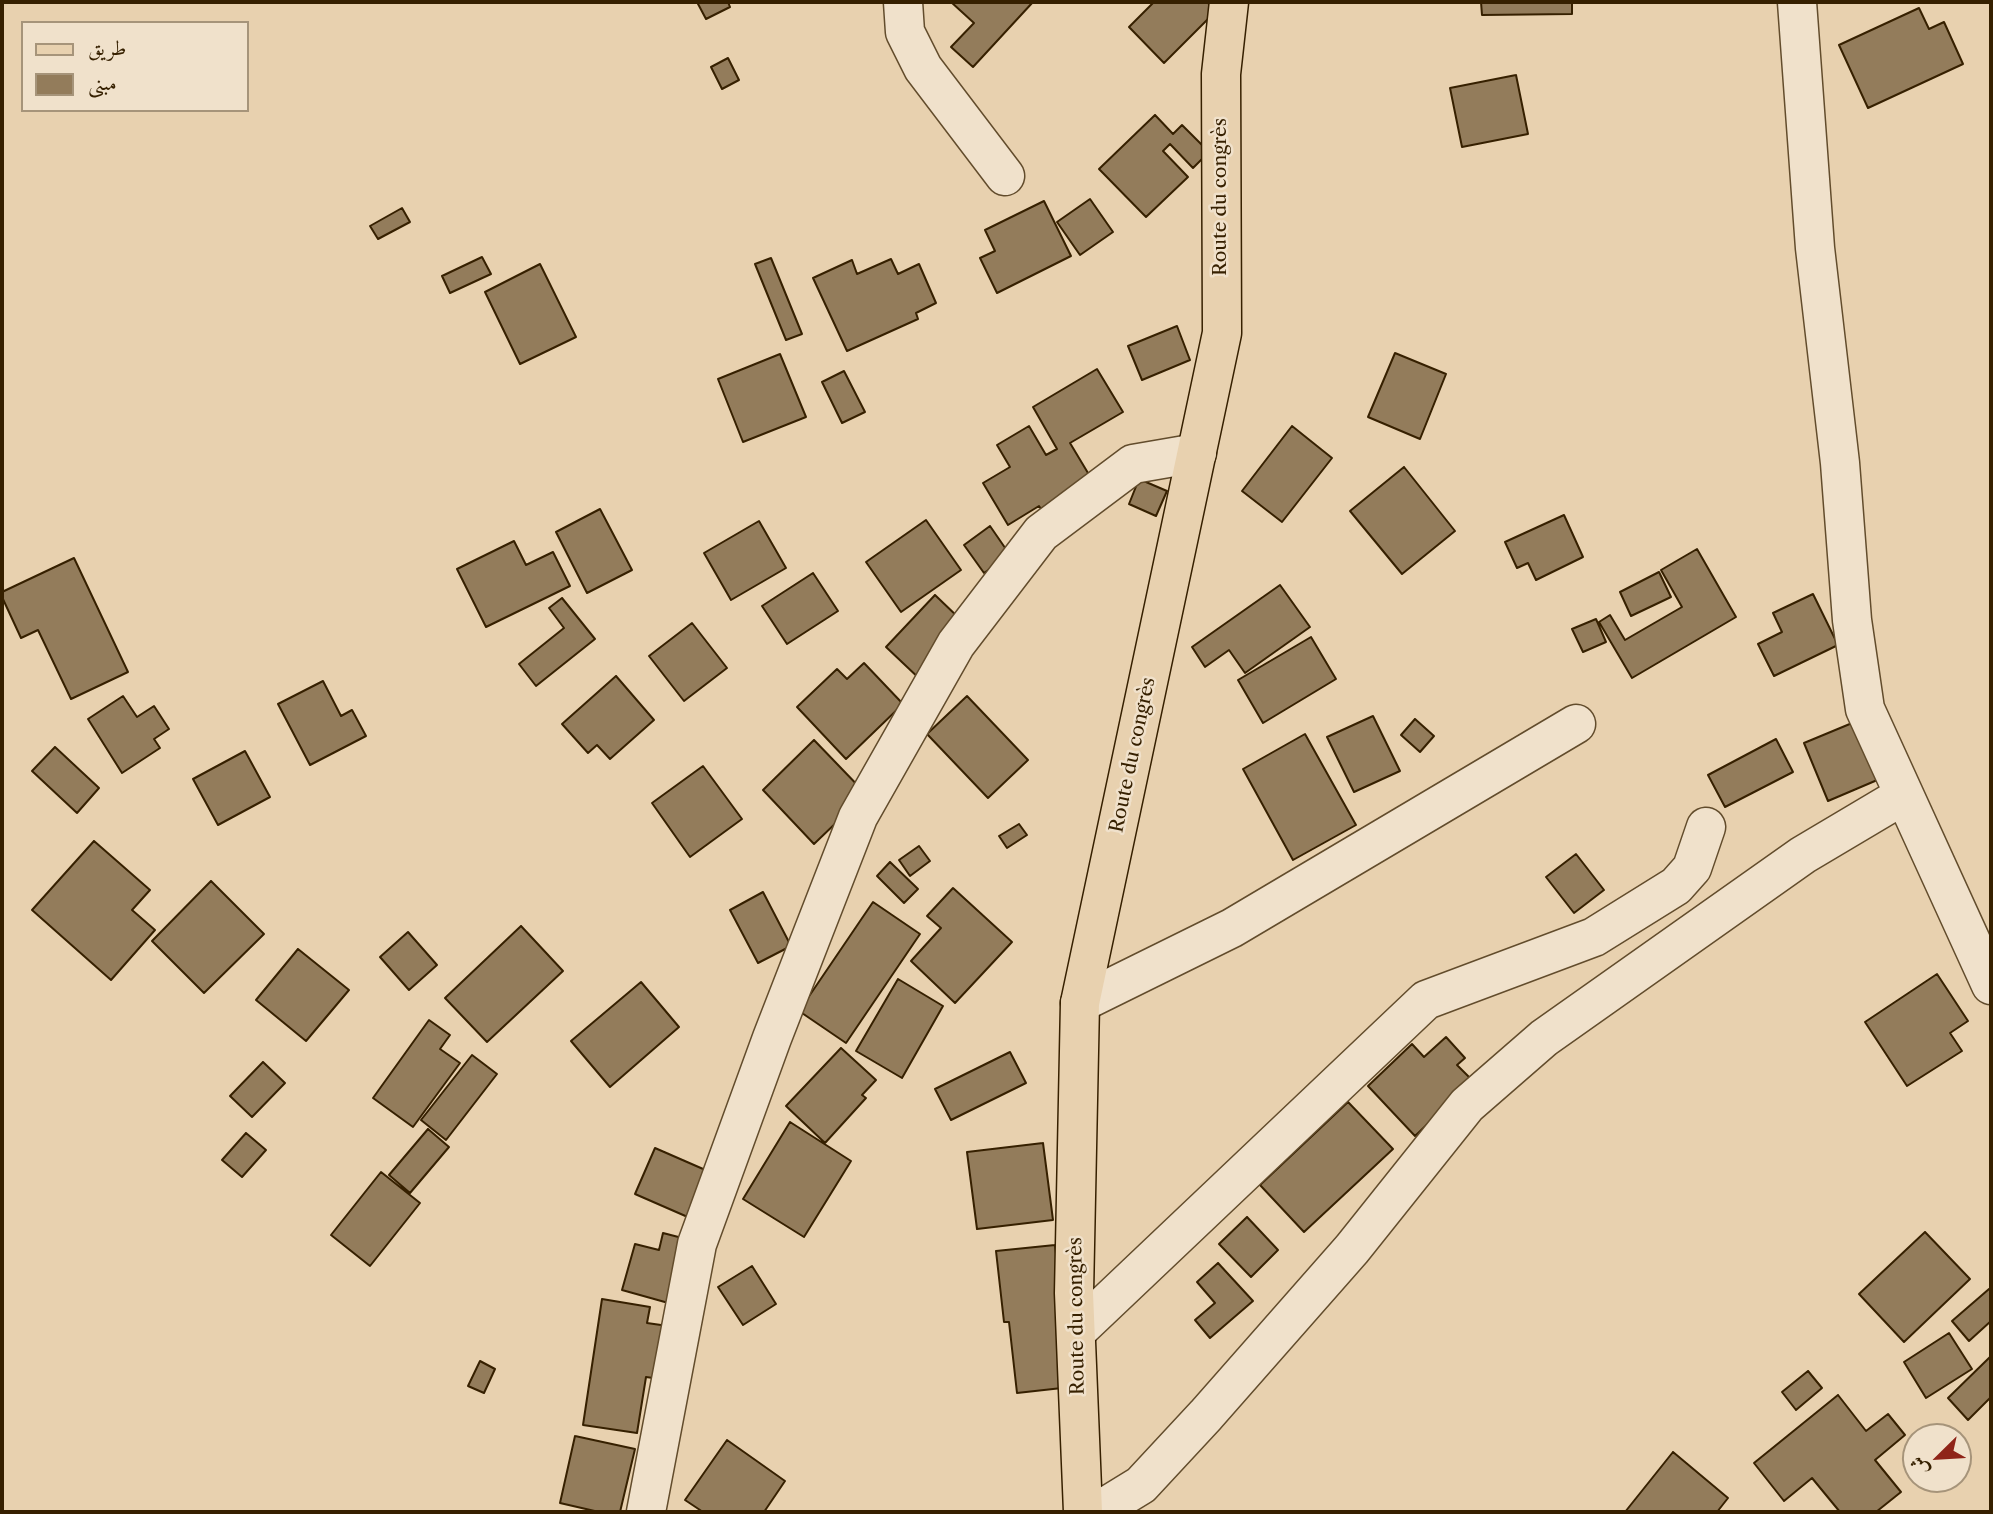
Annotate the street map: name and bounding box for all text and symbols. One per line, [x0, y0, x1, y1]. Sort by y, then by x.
legend [21, 21, 248, 112]
text: طريق [88, 35, 126, 60]
text: مبنى [88, 70, 117, 95]
street label: Route du congrès [1210, 118, 1232, 276]
street label: Route du congrès [1105, 675, 1161, 835]
street label: Route du congrès [1064, 1237, 1090, 1395]
north arrow [1902, 1423, 1972, 1493]
text: ش [1905, 1453, 1934, 1479]

